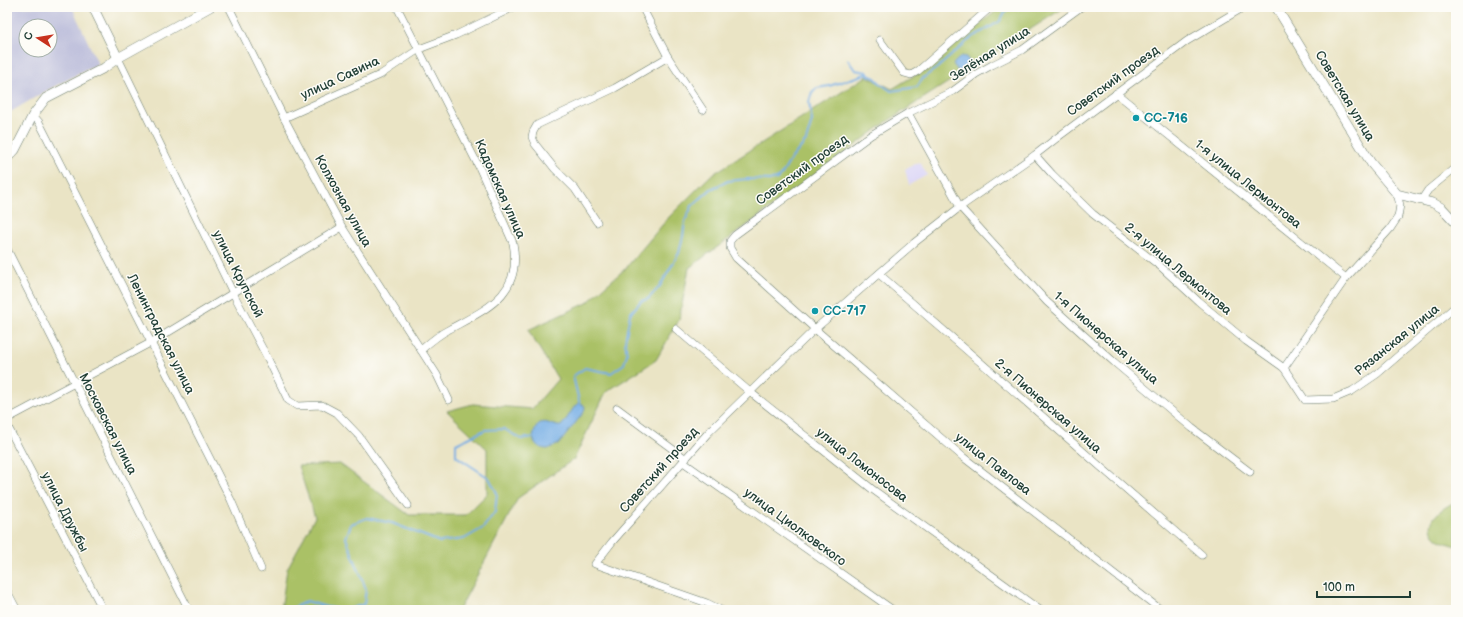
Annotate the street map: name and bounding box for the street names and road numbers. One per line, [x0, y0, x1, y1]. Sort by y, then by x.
street label: Зелёная улица [947, 23, 1033, 85]
street label: Советский проезд [1064, 42, 1162, 120]
street label: Советская улица [1312, 48, 1379, 144]
street label: улица Савина [298, 53, 382, 103]
street label: Советский проезд [753, 131, 851, 209]
street label: 1-я улица Лермонтова [1191, 136, 1305, 232]
street label: Кадомская улица [471, 137, 529, 241]
street label: Колхозная улица [311, 152, 375, 250]
street label: 2-я улица Лермонтова [1121, 219, 1235, 319]
street label: улица Крупской [209, 228, 267, 320]
street label: Ленинградская улица [123, 270, 198, 397]
street label: 1-я Пионерская улица [1050, 288, 1162, 388]
street label: Рязанская улица [1351, 301, 1443, 379]
street label: 2-я Пионерская улица [991, 355, 1105, 457]
street label: Московская улица [75, 371, 141, 478]
street label: Советский проезд [616, 424, 702, 516]
street label: улица Ломоносова [813, 424, 911, 506]
street label: улица Павлова [952, 429, 1035, 499]
street label: улица Дружбы [38, 469, 92, 555]
street label: улица Циолковского [741, 485, 849, 570]

